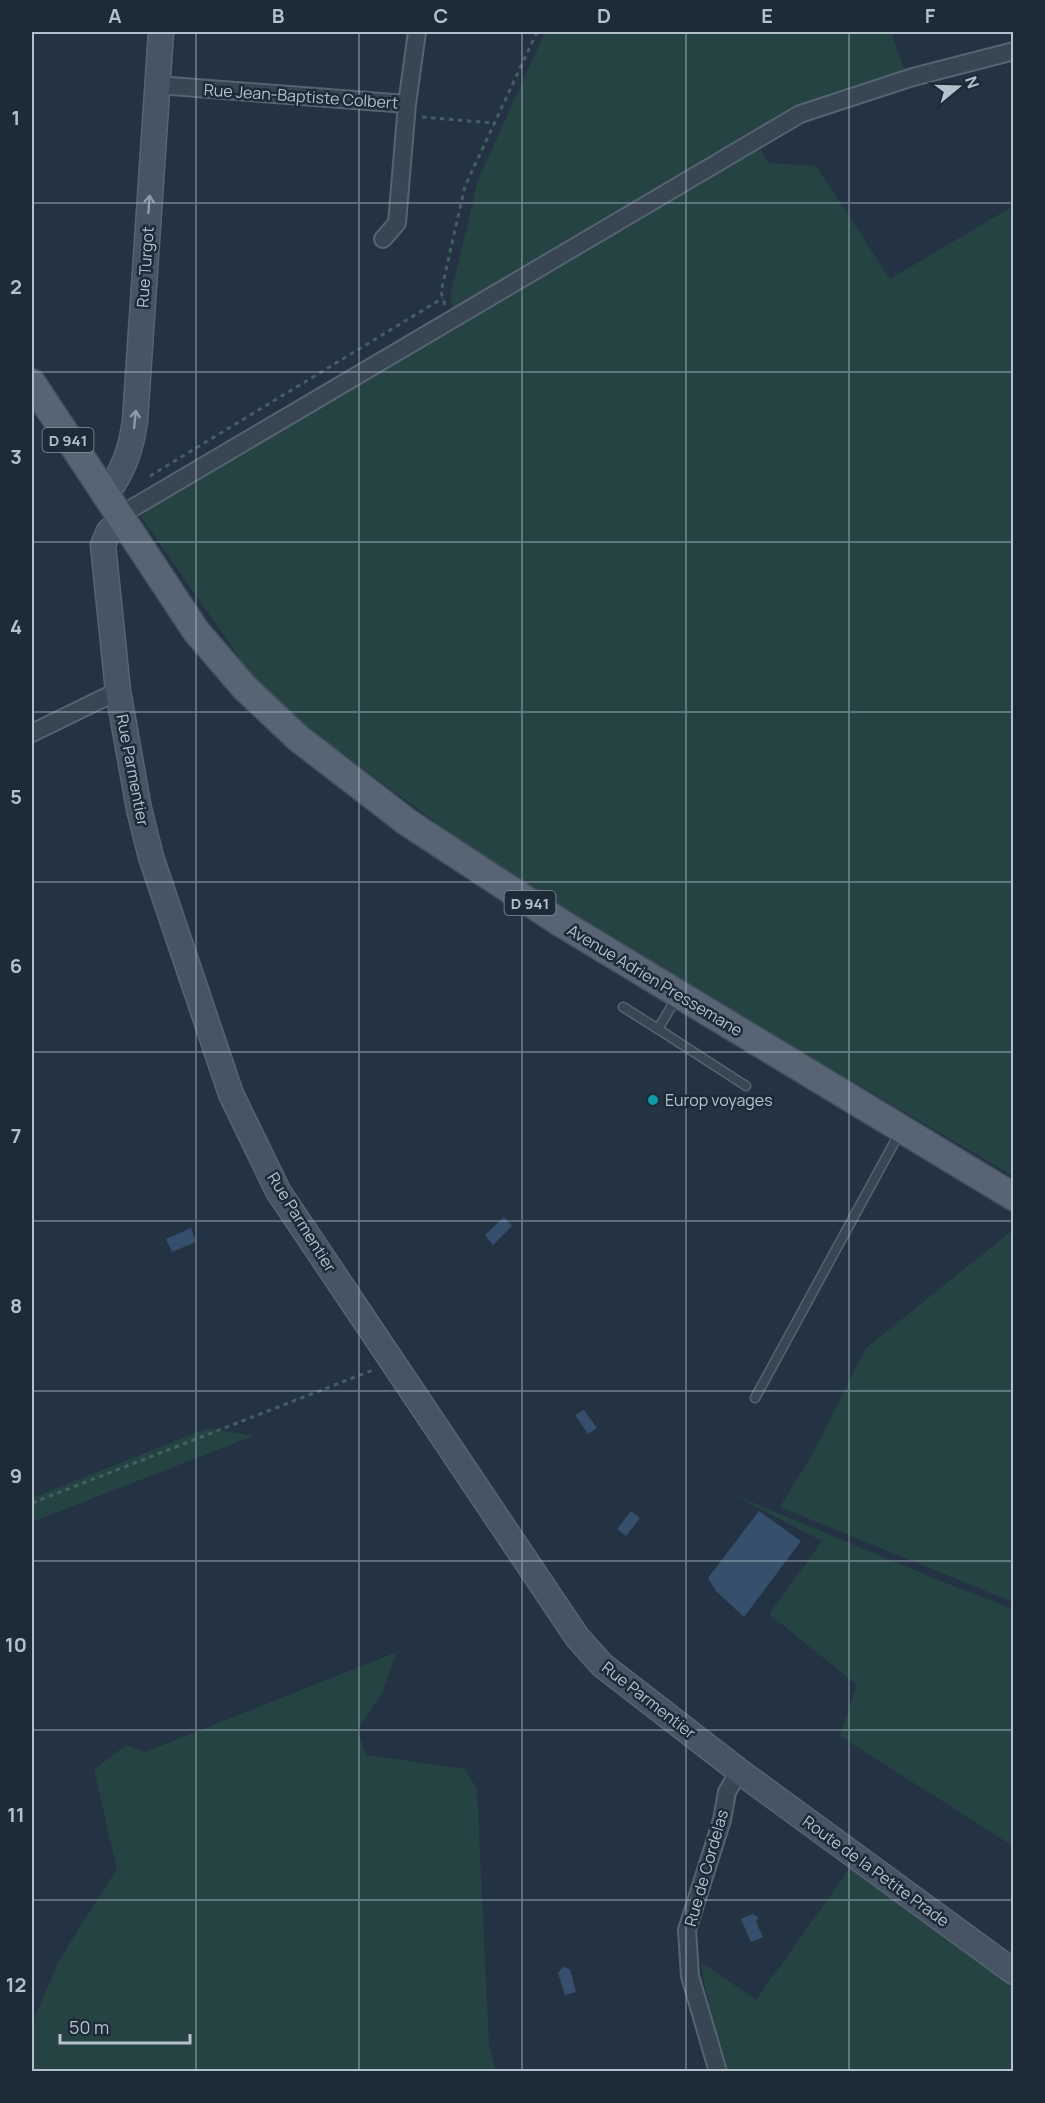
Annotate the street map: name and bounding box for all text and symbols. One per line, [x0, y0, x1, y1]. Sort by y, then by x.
text: A [108, 2, 122, 29]
text: B [272, 2, 285, 29]
text: C [434, 2, 448, 29]
text: D [597, 2, 611, 29]
text: E [761, 2, 773, 29]
text: F [925, 2, 936, 29]
north arrow [928, 57, 988, 117]
text: N [960, 73, 984, 91]
street label: Rue Jean-Baptiste Colbert [203, 78, 399, 114]
text: 1 [12, 104, 20, 131]
one-way arrow [144, 194, 155, 214]
street label: Rue Turgot [131, 226, 159, 308]
text: 2 [10, 273, 22, 300]
one-way arrow [130, 410, 141, 430]
road number: D 941 [42, 428, 94, 452]
text: 3 [10, 443, 22, 470]
text: 4 [10, 613, 22, 640]
street label: Rue Parmentier [111, 712, 155, 828]
text: 5 [10, 783, 22, 810]
road number: D 941 [504, 891, 556, 915]
street label: Avenue Adrien Pressemane [563, 919, 747, 1041]
text: 6 [10, 952, 22, 979]
place label: Europ voyages [665, 1089, 773, 1111]
marker: Europ voyages [646, 1093, 660, 1107]
text: 7 [11, 1122, 21, 1149]
street label: Rue Parmentier [263, 1168, 342, 1276]
text: 8 [10, 1292, 22, 1319]
text: 9 [10, 1462, 22, 1489]
text: 10 [5, 1631, 27, 1658]
street label: Rue Parmentier [598, 1656, 701, 1744]
text: 11 [7, 1801, 25, 1828]
street label: Rue de Cordelas [679, 1807, 733, 1929]
street label: Route de la Petite Prade [798, 1810, 954, 1932]
text: 12 [6, 1971, 26, 1998]
scale bar [60, 2007, 190, 2045]
text: 50 m [69, 2015, 109, 2039]

